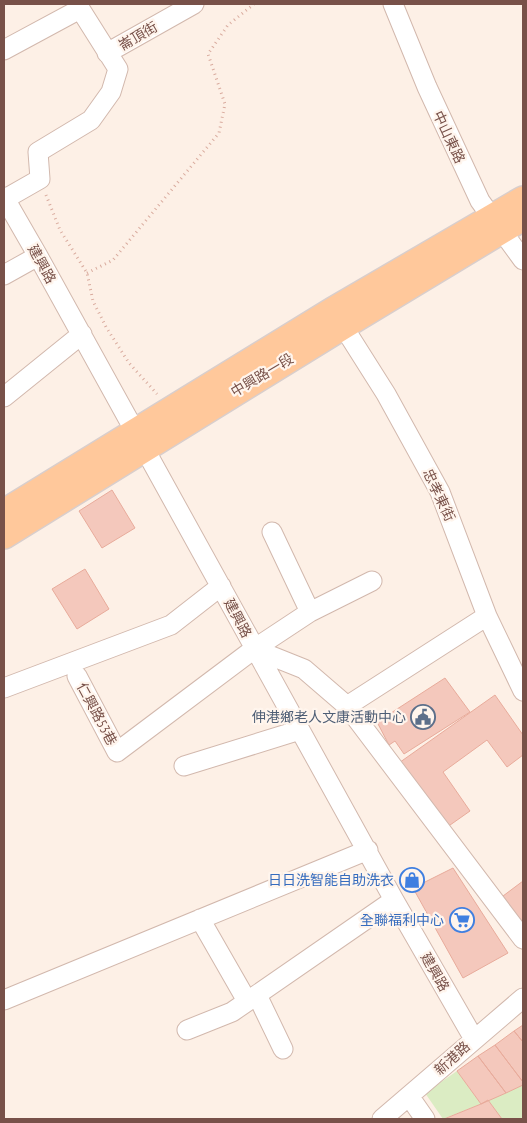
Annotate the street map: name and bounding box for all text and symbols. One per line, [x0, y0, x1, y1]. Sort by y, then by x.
street label: 崙頂街 [115, 18, 161, 54]
street label: 中山東路 [429, 108, 469, 166]
street label: 建興路 [24, 241, 60, 287]
street label: 中興路一段 [227, 349, 297, 401]
street label: 忠孝東街 [419, 466, 459, 524]
street label: 建興路 [220, 595, 256, 641]
street label: 仁興路53巷 [73, 679, 121, 749]
public building icon: 伸港鄉老人文康活動中心 [410, 704, 436, 730]
place label: 伸港鄉老人文康活動中心 [252, 708, 406, 726]
shop icon: 日日洗智能自助洗衣 [399, 867, 425, 893]
place label: 日日洗智能自助洗衣 [268, 871, 394, 889]
supermarket icon: 全聯福利中心 [449, 907, 475, 933]
place label: 全聯福利中心 [360, 911, 444, 929]
street label: 建興路 [417, 949, 453, 995]
street label: 新港路 [430, 1037, 474, 1079]

